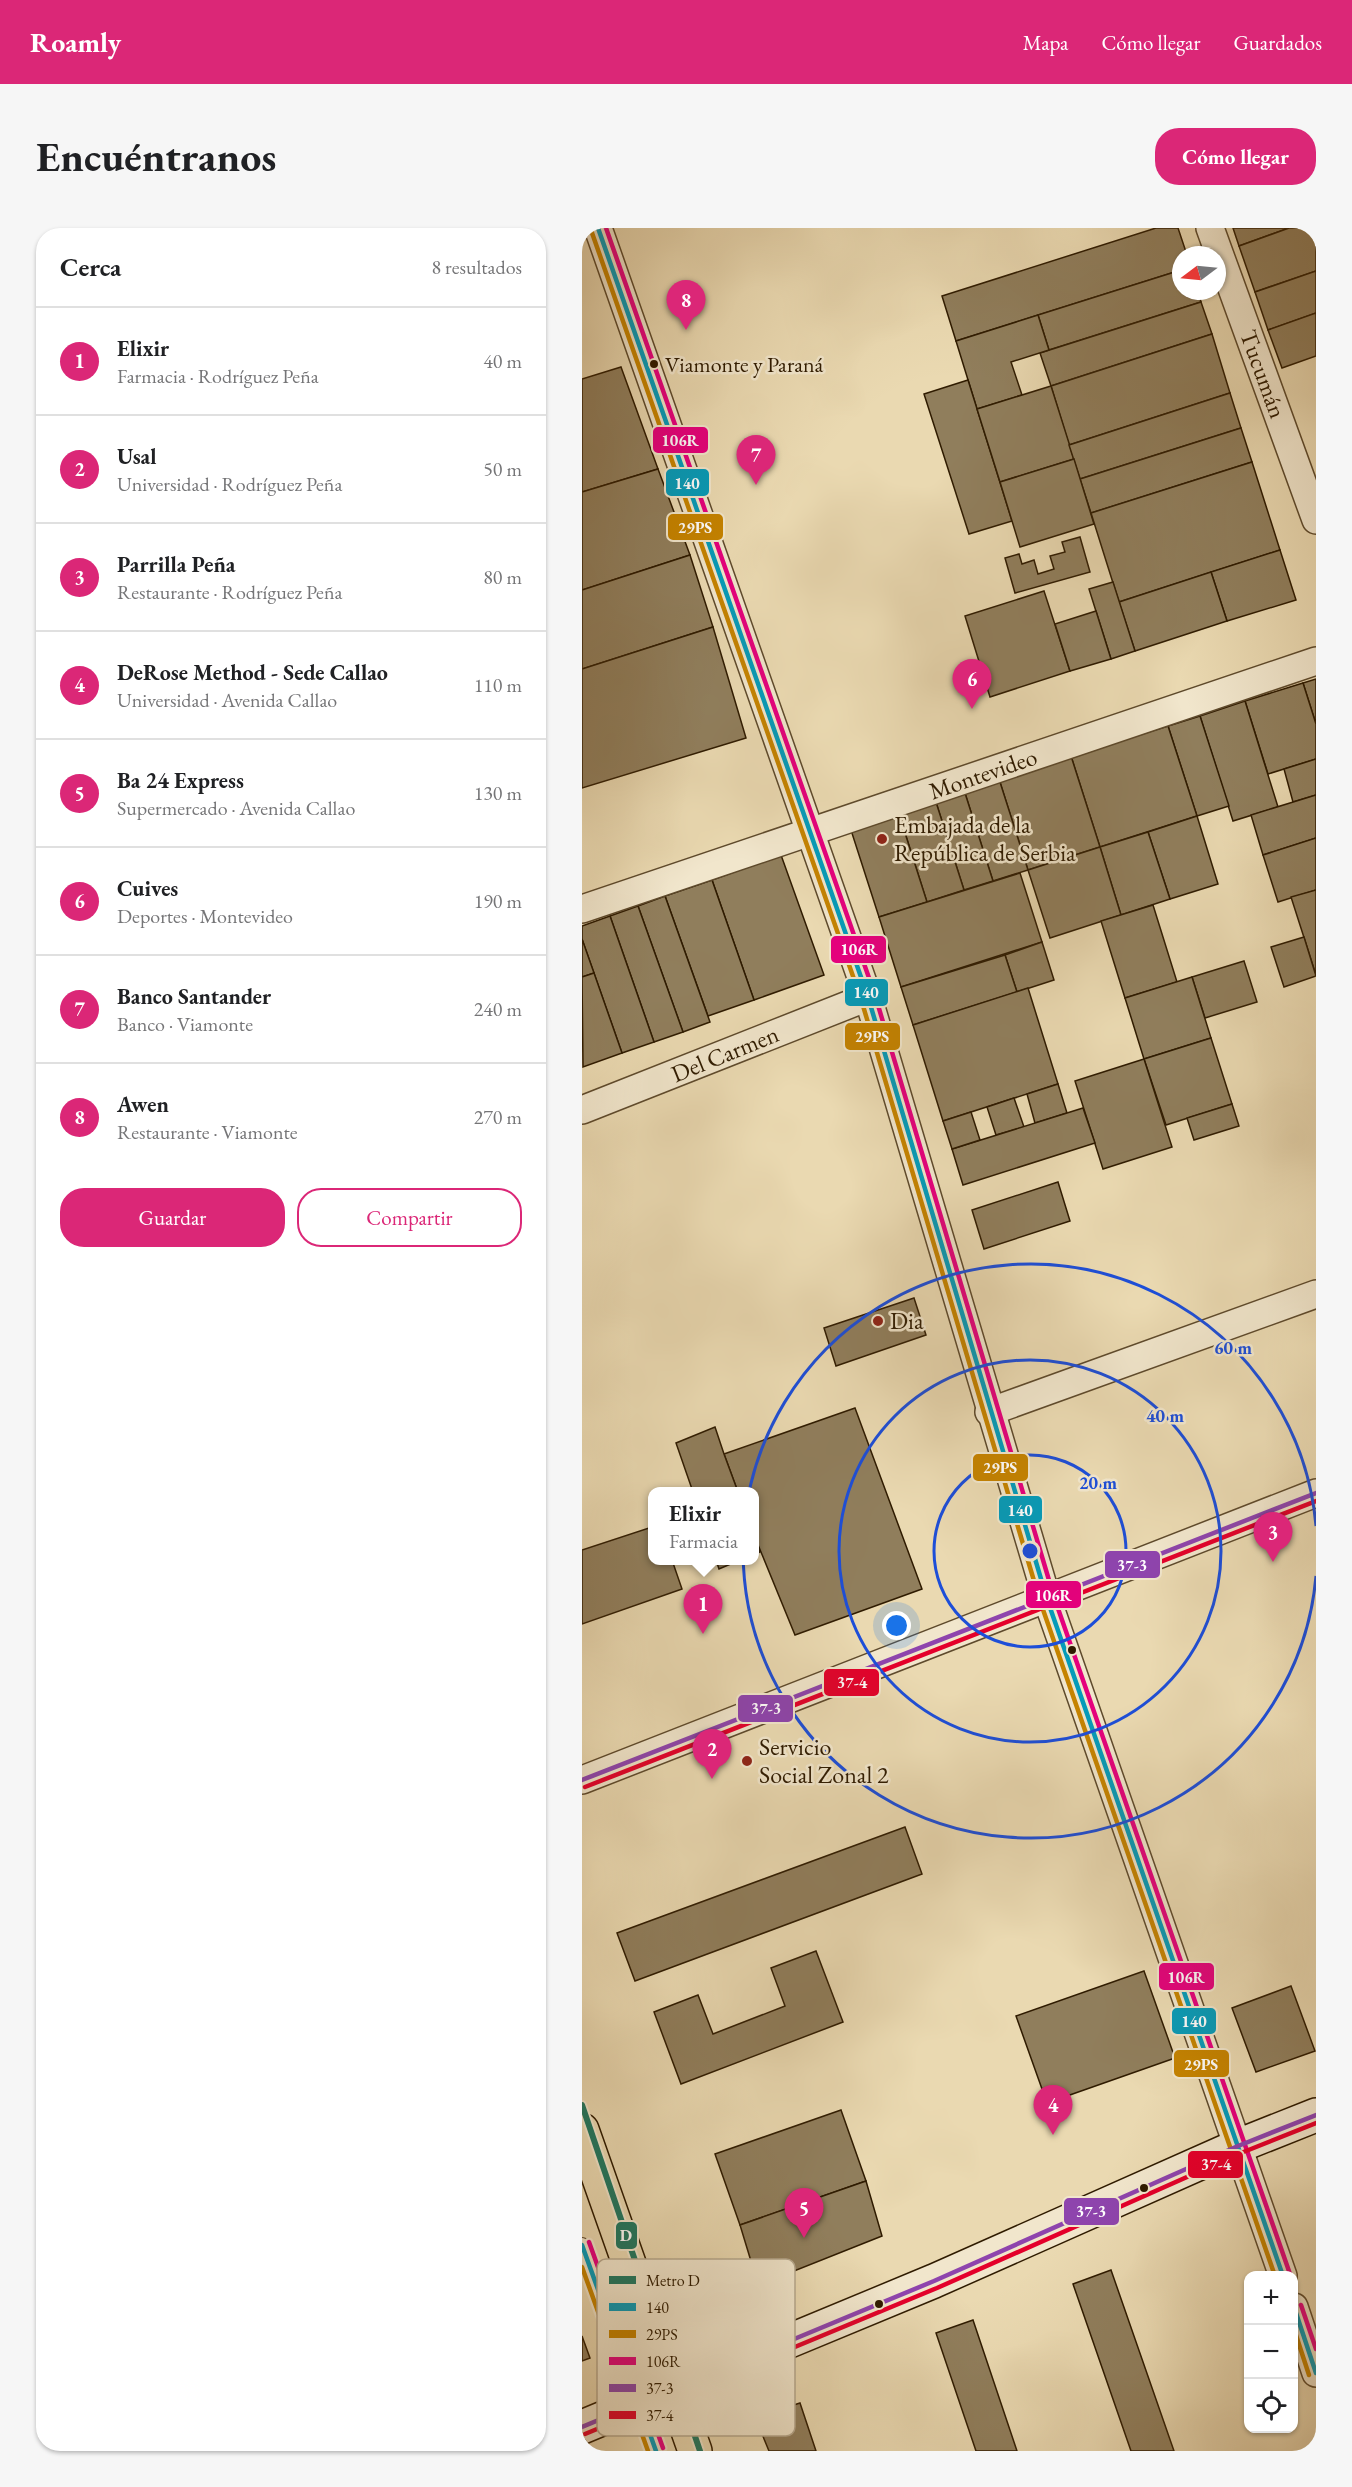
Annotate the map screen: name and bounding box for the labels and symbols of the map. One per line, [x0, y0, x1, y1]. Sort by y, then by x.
north arrow [1172, 246, 1226, 300]
pin: 8 [666, 280, 706, 330]
street label: Tucumán [1233, 325, 1294, 423]
place label: Viamonte y Paraná [665, 350, 824, 379]
marker: Viamonte y Paraná [648, 358, 660, 370]
line badge: 106R [652, 426, 709, 454]
text: 106R [661, 430, 700, 451]
pin: 7 [736, 436, 776, 485]
line badge: 140 [665, 468, 710, 497]
text: 140 [674, 473, 700, 494]
line badge: 29PS [667, 513, 724, 541]
text: 29PS [678, 517, 712, 538]
pin: 6 [952, 660, 992, 709]
street label: Montevideo [925, 741, 1041, 806]
place label: Embajada de la República de Serbia [894, 809, 1076, 868]
marker: Embajada de la República de Serbia [875, 832, 889, 846]
line badge: 106R [830, 935, 887, 964]
text: 106R [840, 939, 879, 960]
line badge: 140 [844, 978, 889, 1007]
text: 140 [853, 982, 879, 1003]
street label: Del Carmen [666, 1018, 783, 1089]
line badge: 29PS [844, 1022, 901, 1051]
text: 29PS [855, 1026, 889, 1047]
place label: Dia [890, 1305, 924, 1336]
marker: Dia [871, 1314, 885, 1328]
text: 60 m [1214, 1336, 1252, 1359]
text: 40 m [1146, 1404, 1184, 1427]
line badge: 29PS [972, 1453, 1029, 1482]
text: 29PS [983, 1457, 1017, 1478]
text: 20 m [1079, 1471, 1117, 1494]
line badge: 140 [998, 1495, 1043, 1524]
text: 140 [1007, 1500, 1033, 1521]
pin: 3 [1254, 1512, 1292, 1562]
centre of rings [1020, 1541, 1040, 1561]
line badge: 37-3 [1104, 1550, 1161, 1579]
text: 37-3 [1117, 1555, 1147, 1576]
line badge: 106R [1025, 1580, 1082, 1609]
pin: 1 [684, 1584, 722, 1634]
text: 106R [1034, 1585, 1073, 1606]
your location [882, 1611, 911, 1640]
unlabelled marker [1066, 1644, 1078, 1656]
line badge: 37-4 [823, 1668, 880, 1697]
text: 37-4 [837, 1672, 868, 1693]
line badge: 37-3 [737, 1694, 794, 1723]
text: 37-3 [751, 1698, 781, 1719]
pin: 2 [692, 1730, 732, 1779]
place label: Servicio Social Zonal 2 [759, 1731, 889, 1790]
marker: Servicio Social Zonal 2 [740, 1754, 754, 1768]
line badge: 106R [1158, 1962, 1215, 1991]
text: 106R [1167, 1967, 1206, 1988]
line badge: 140 [1171, 2007, 1217, 2035]
text: 140 [1181, 2011, 1207, 2032]
line badge: 29PS [1173, 2049, 1230, 2078]
text: 29PS [1184, 2054, 1218, 2075]
pin: 4 [1034, 2086, 1072, 2135]
line badge: 37-4 [1187, 2150, 1244, 2179]
text: 37-4 [1201, 2154, 1232, 2175]
unlabelled marker [1138, 2182, 1150, 2194]
pin: 5 [784, 2188, 824, 2238]
line badge: 37-3 [1063, 2197, 1120, 2226]
text: 37-3 [1076, 2201, 1106, 2222]
line badge: D [615, 2221, 638, 2250]
text: D [620, 2225, 632, 2246]
legend [597, 2259, 795, 2436]
text: Metro D [646, 2270, 700, 2291]
text: 140 [646, 2297, 669, 2318]
unlabelled marker [873, 2298, 885, 2310]
text: 29PS [646, 2324, 678, 2345]
text: 106R [646, 2351, 681, 2372]
text: 37-3 [646, 2378, 674, 2399]
text: 37-4 [646, 2405, 674, 2426]

